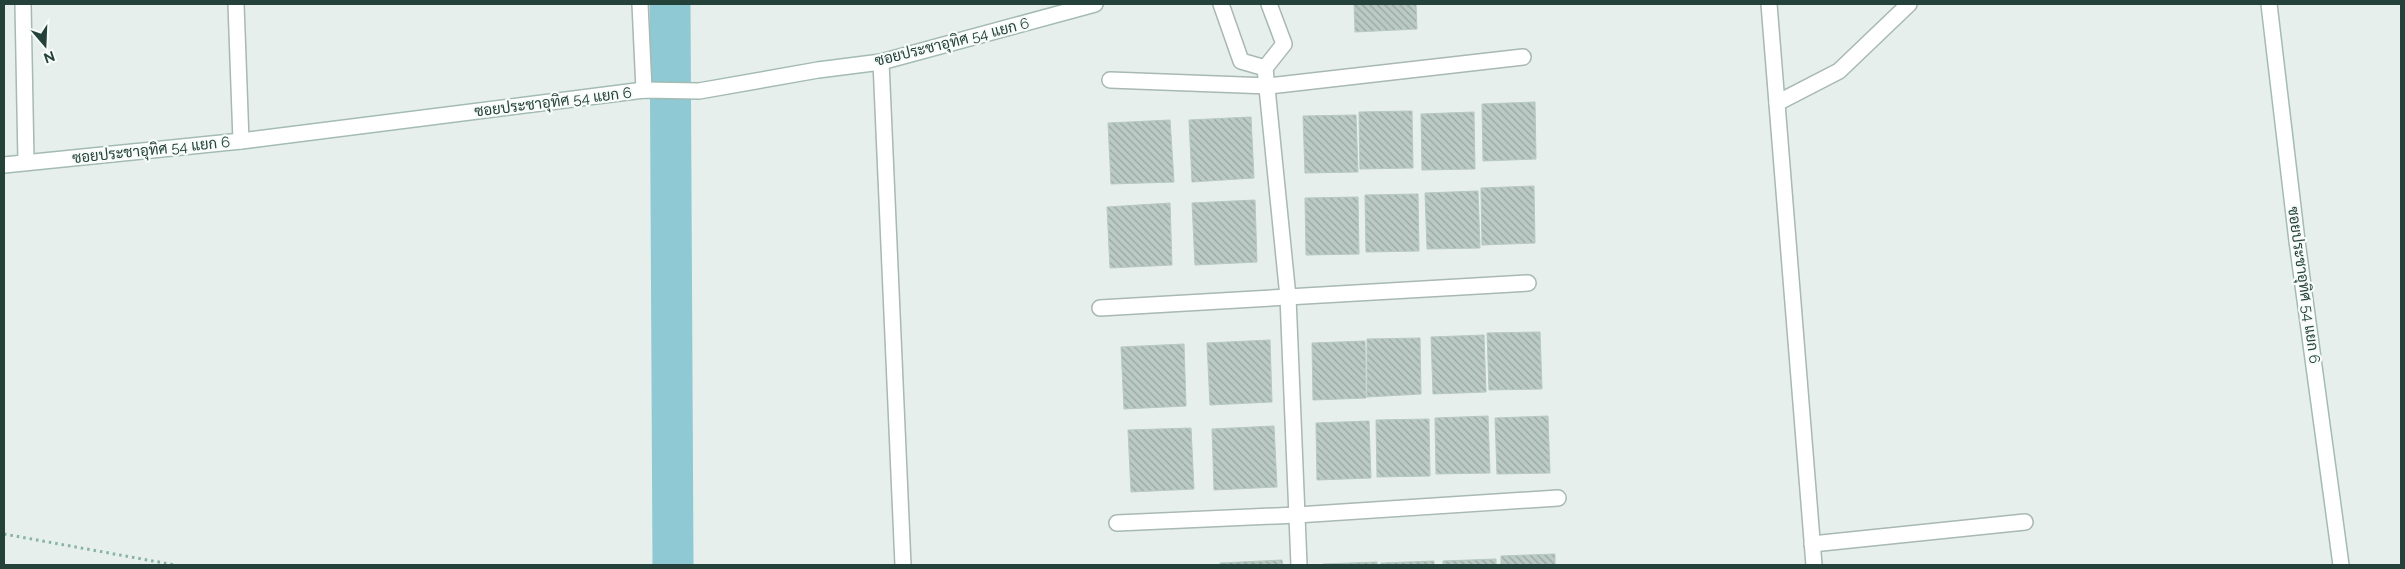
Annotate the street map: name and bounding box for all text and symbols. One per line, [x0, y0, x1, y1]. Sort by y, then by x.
street label: ซอยประชาอุทิศ 54 แยก 6 [873, 14, 1032, 72]
north arrow [20, 20, 70, 70]
text: N [42, 48, 57, 67]
street label: ซอยประชาอุทิศ 54 แยก 6 [473, 83, 633, 123]
street label: ซอยประชาอุทิศ 54 แยก 6 [71, 133, 231, 169]
street label: ซอยประชาอุทิศ 54 แยก 6 [2282, 205, 2324, 365]

